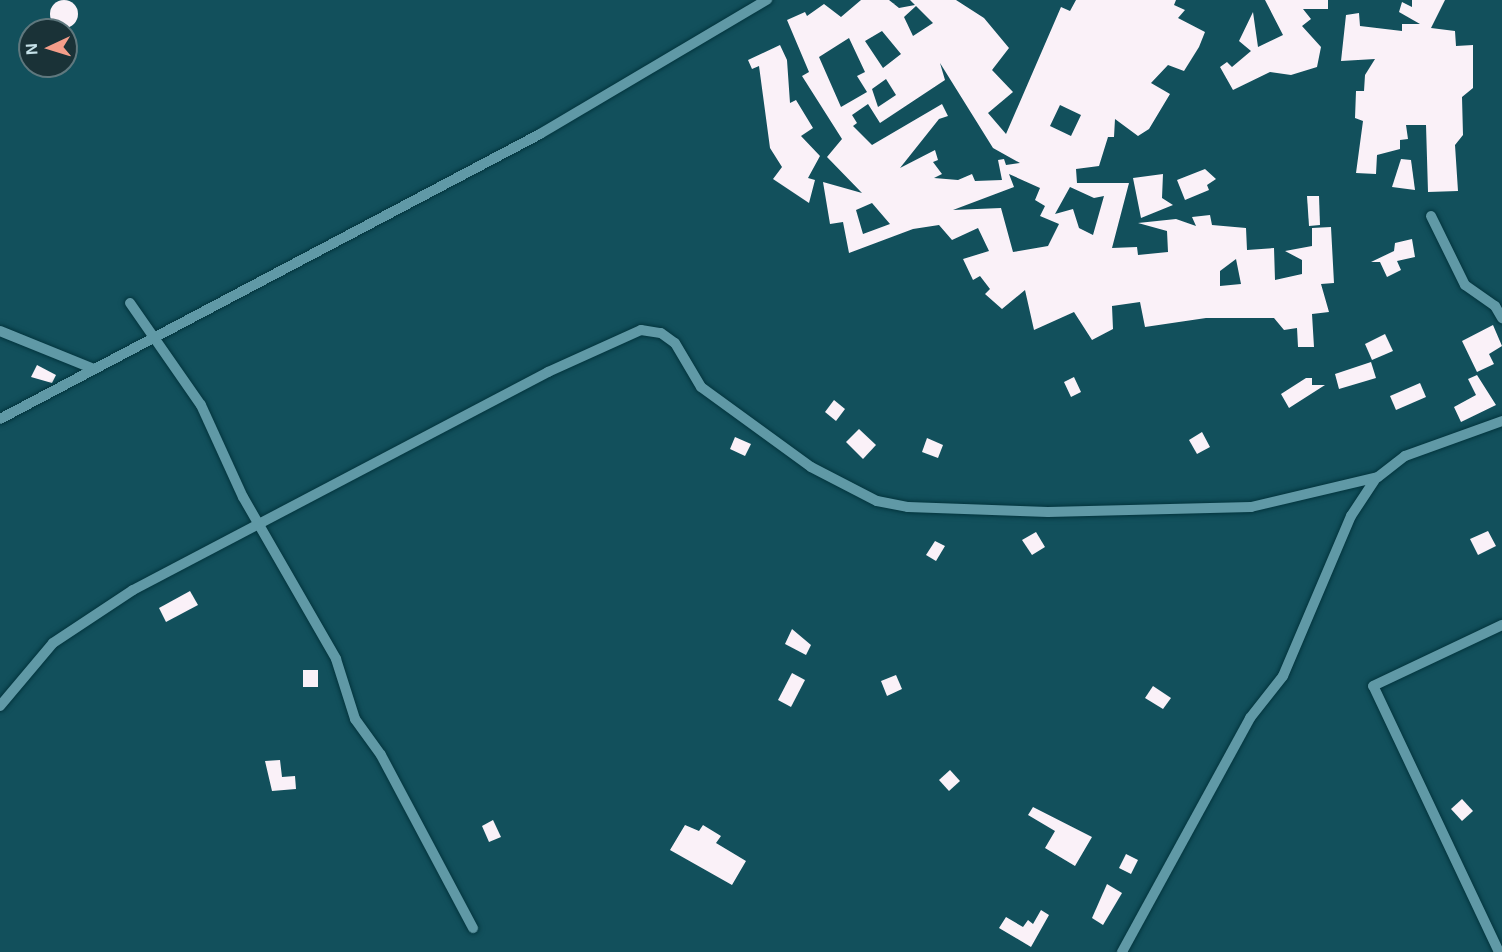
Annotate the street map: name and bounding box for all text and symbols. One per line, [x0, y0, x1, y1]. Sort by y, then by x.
north arrow [18, 18, 78, 78]
text: N [23, 43, 40, 56]

